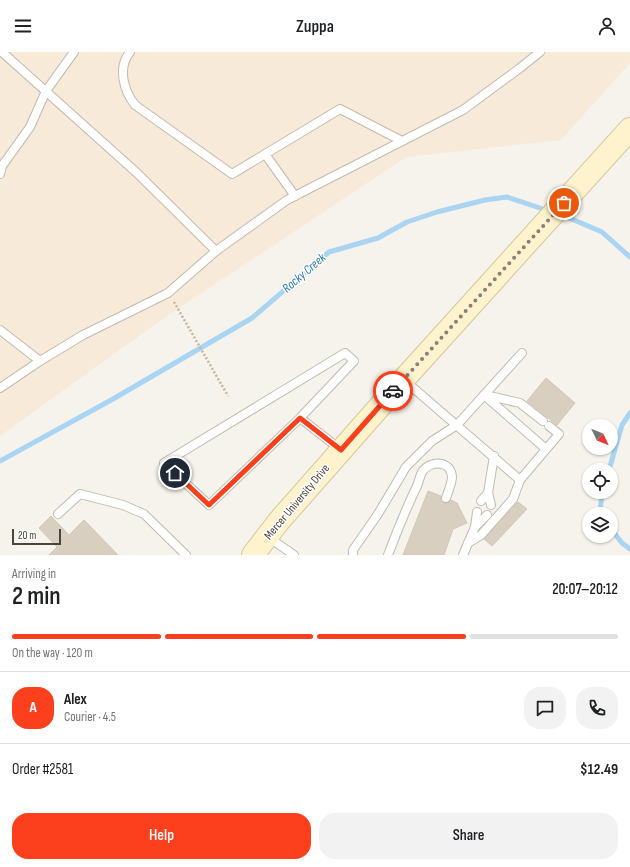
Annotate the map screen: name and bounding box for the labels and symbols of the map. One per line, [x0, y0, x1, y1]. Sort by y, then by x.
pin [547, 186, 581, 220]
water label: Rocky Creek [279, 249, 330, 296]
courier [373, 371, 413, 411]
north arrow [582, 419, 618, 455]
pin [158, 456, 192, 490]
street label: Mercer University Drive [261, 461, 333, 543]
scale bar [12, 527, 61, 546]

